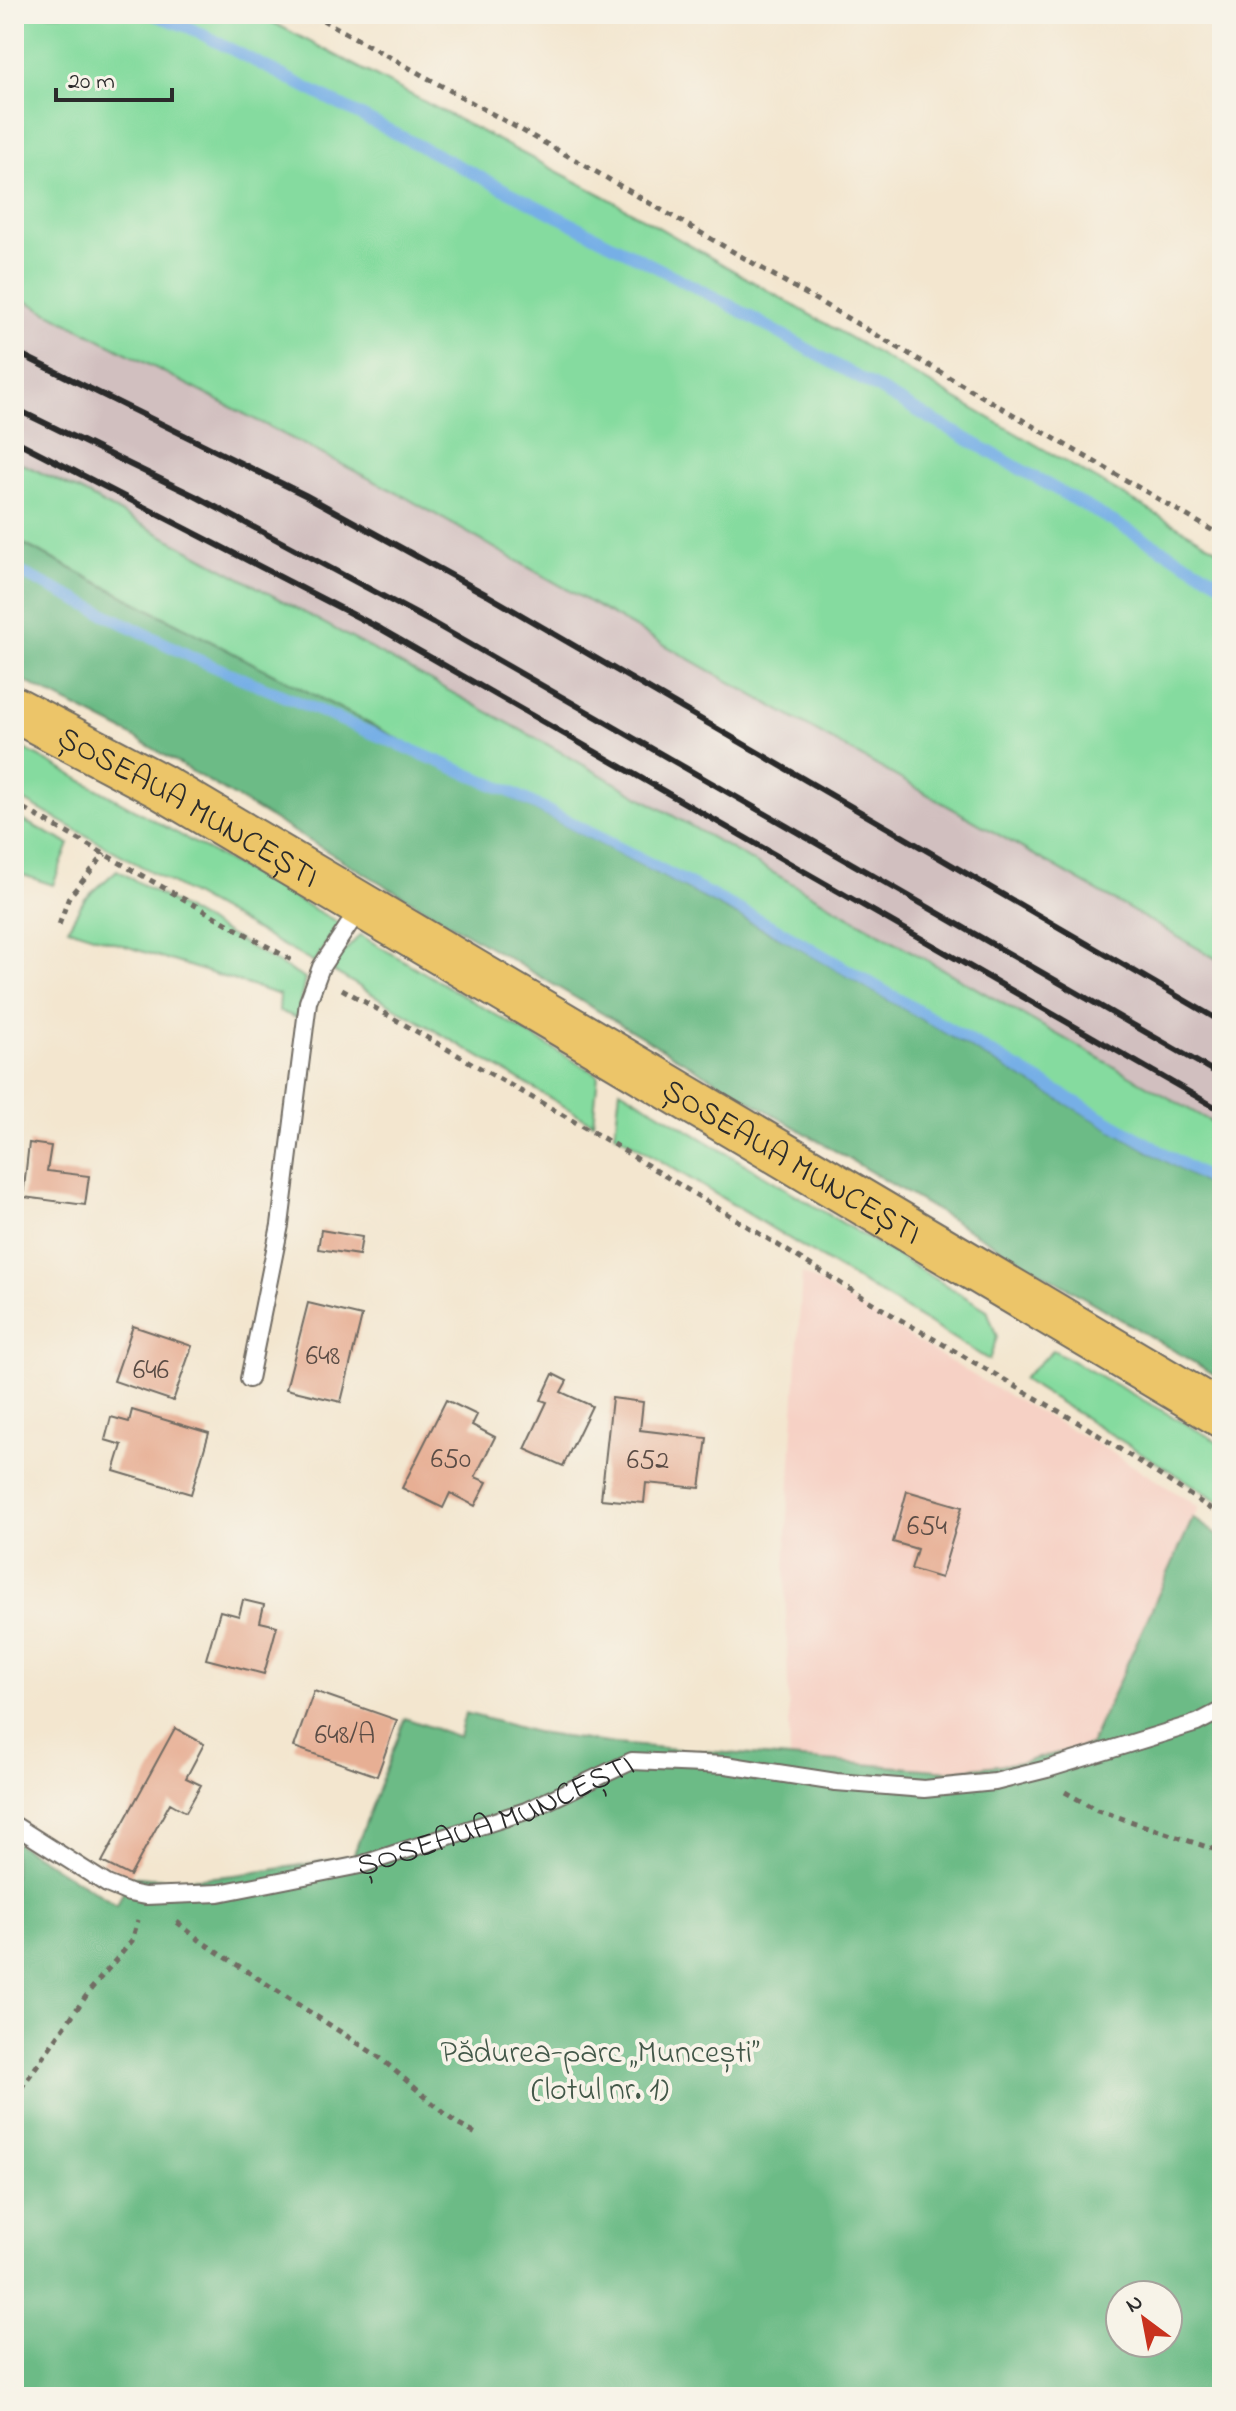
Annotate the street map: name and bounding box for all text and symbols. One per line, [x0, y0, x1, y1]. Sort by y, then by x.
scale bar [56, 52, 172, 102]
text: 20 m [68, 65, 115, 100]
street label: ȘOSEAUA MUNCEȘTI [48, 716, 327, 902]
street label: ȘOSEAUA MUNCEȘTI [652, 1068, 929, 1259]
house number: 648 [306, 1337, 340, 1378]
house number: 646 [133, 1351, 169, 1392]
house number: 650 [431, 1440, 471, 1481]
house number: 652 [627, 1441, 669, 1482]
house number: 654 [907, 1507, 947, 1548]
house number: 648/A [315, 1716, 375, 1757]
street label: ȘOSEAUA MUNCEȘTI [351, 1743, 643, 1892]
park label: Pădurea-parc „Muncești” (lotul nr. 1) [440, 2031, 760, 2115]
north arrow [1104, 2279, 1184, 2359]
text: N [1120, 2287, 1150, 2322]

